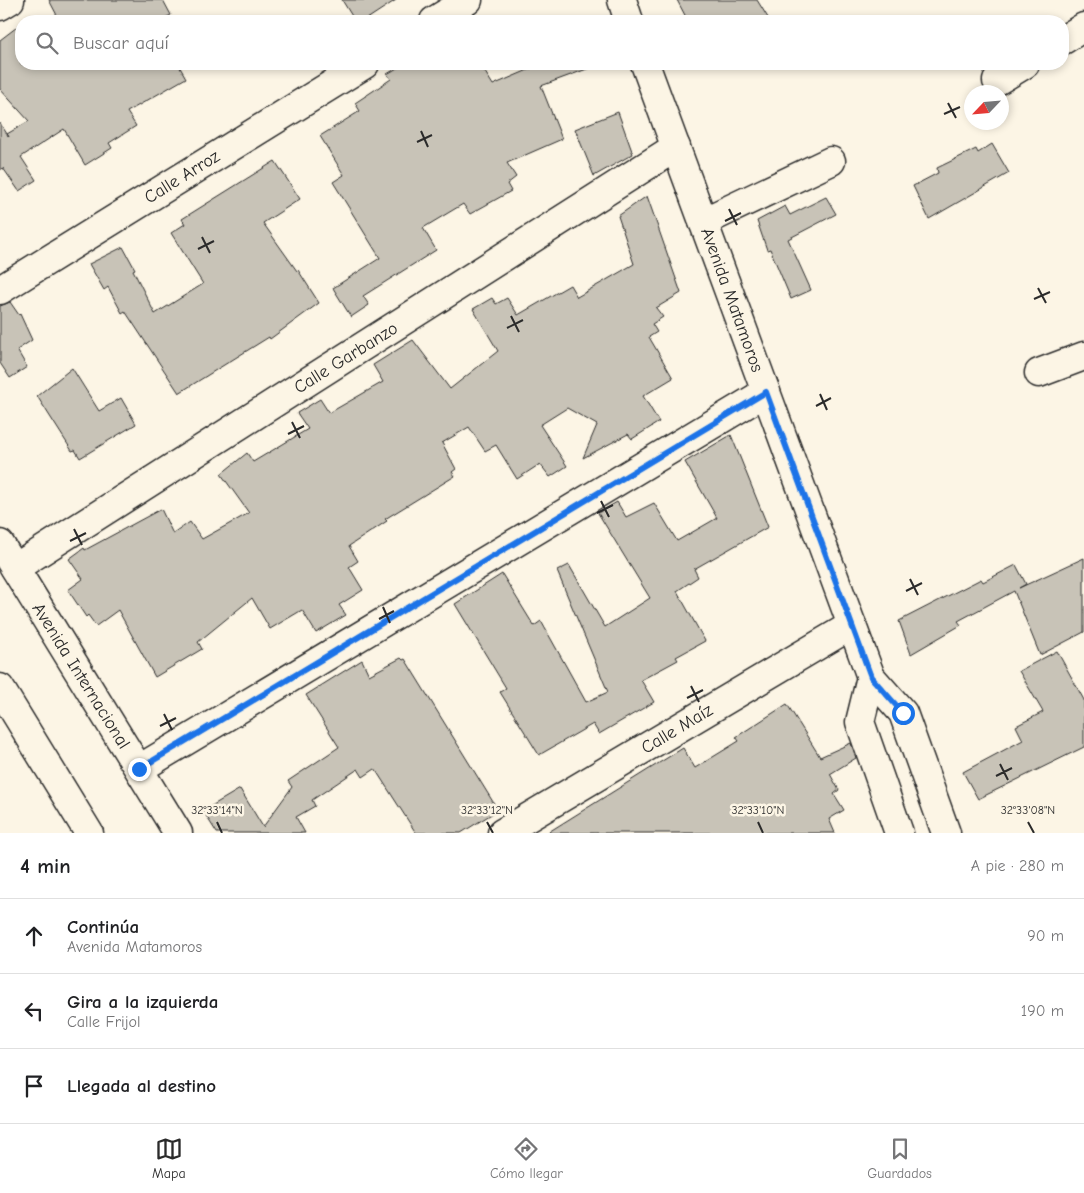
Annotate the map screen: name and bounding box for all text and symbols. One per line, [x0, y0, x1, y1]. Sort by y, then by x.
search box [15, 15, 1069, 70]
icon: search [33, 29, 61, 57]
text: Buscar aquí [73, 32, 169, 54]
north arrow [964, 85, 1009, 130]
street label: Calle Arroz [141, 146, 224, 208]
street label: Avenida Matamoros [696, 225, 768, 375]
street label: Calle Garbanzo [290, 318, 402, 398]
street label: Avenida Internacional [28, 599, 134, 753]
street label: Calle Maíz [637, 699, 717, 758]
route start [892, 702, 915, 725]
route end [128, 758, 151, 781]
text: 32°33'14"N [191, 803, 243, 817]
text: 32°33'12"N [461, 803, 513, 817]
text: 32°33'10"N [731, 803, 785, 817]
text: 32°33'08"N [1001, 803, 1055, 817]
text: 4 min [20, 854, 71, 878]
text: A pie · 280 m [971, 857, 1064, 875]
text: Continúa [67, 916, 139, 938]
icon: ahead [20, 922, 48, 950]
text: 90 m [1027, 927, 1064, 945]
text: Avenida Matamoros [67, 938, 202, 956]
text: Gira a la izquierda [67, 991, 218, 1013]
icon: left [20, 997, 48, 1025]
text: 190 m [1021, 1002, 1064, 1020]
text: Calle Frijol [67, 1013, 140, 1031]
icon: arrive [20, 1072, 48, 1100]
text: Llegada al destino [67, 1075, 216, 1097]
tab: Mapa [152, 1135, 186, 1182]
tab: Cómo llegar [490, 1135, 563, 1182]
tab: Guardados [867, 1135, 932, 1182]

